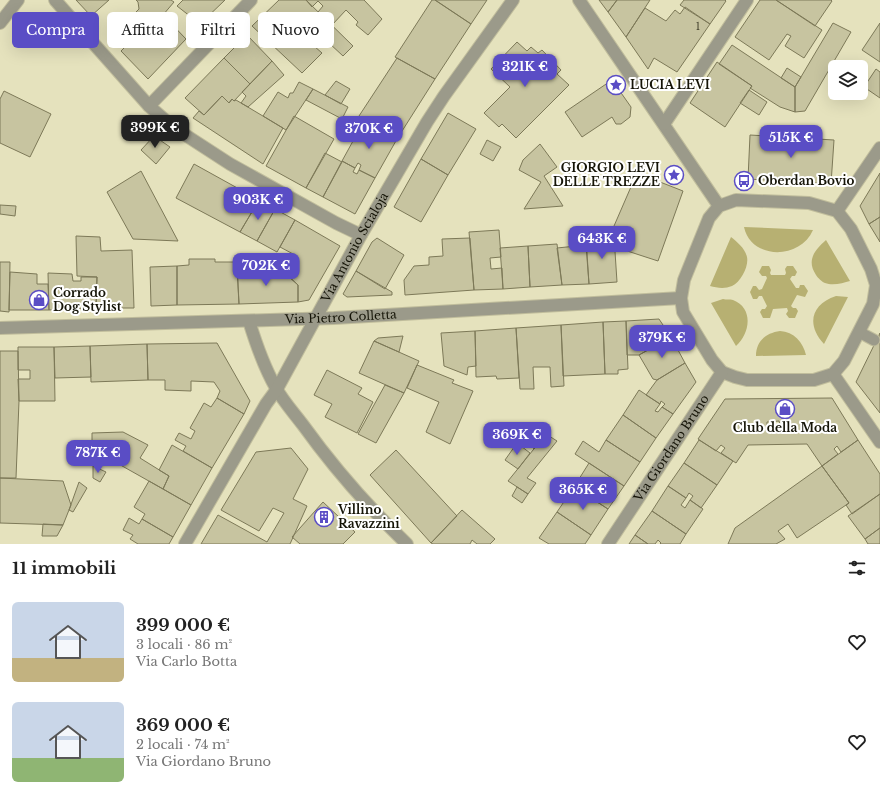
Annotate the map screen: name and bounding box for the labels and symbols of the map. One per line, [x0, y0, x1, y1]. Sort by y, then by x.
house number: 1 [696, 20, 700, 33]
pin: 321K € [492, 54, 558, 88]
place icon: LUCIA LEVI [605, 74, 627, 96]
place label: LUCIA LEVI [630, 77, 710, 92]
pin: 399K € [122, 115, 188, 149]
pin: 370K € [336, 116, 402, 150]
pin: 515K € [758, 125, 824, 159]
place label: GIORGIO LEVI DELLE TREZZE [553, 160, 660, 189]
place icon: GIORGIO LEVI DELLE TREZZE [663, 164, 685, 186]
bus stop icon: Oberdan Bovio [733, 170, 755, 192]
place label: Oberdan Bovio [758, 173, 854, 188]
pin: 903K € [225, 187, 291, 221]
street label: Via Antonio Scialoja [317, 189, 391, 306]
pin: 643K € [569, 226, 635, 260]
pin: 702K € [233, 253, 299, 287]
place label: Corrado Dog Stylist [53, 285, 122, 314]
shop icon: Corrado Dog Stylist [28, 289, 50, 311]
street label: Via Pietro Colletta [284, 306, 397, 326]
pin: 379K € [629, 325, 695, 359]
street label: Via Giordano Bruno [630, 392, 712, 505]
shop icon: Club della Moda [774, 398, 796, 420]
place label: Club della Moda [733, 420, 837, 435]
pin: 369K € [484, 422, 550, 456]
pin: 787K € [65, 440, 131, 474]
pin: 365K € [550, 477, 616, 511]
place label: Villino Ravazzini [337, 502, 400, 531]
building icon: Villino Ravazzini [313, 506, 335, 528]

